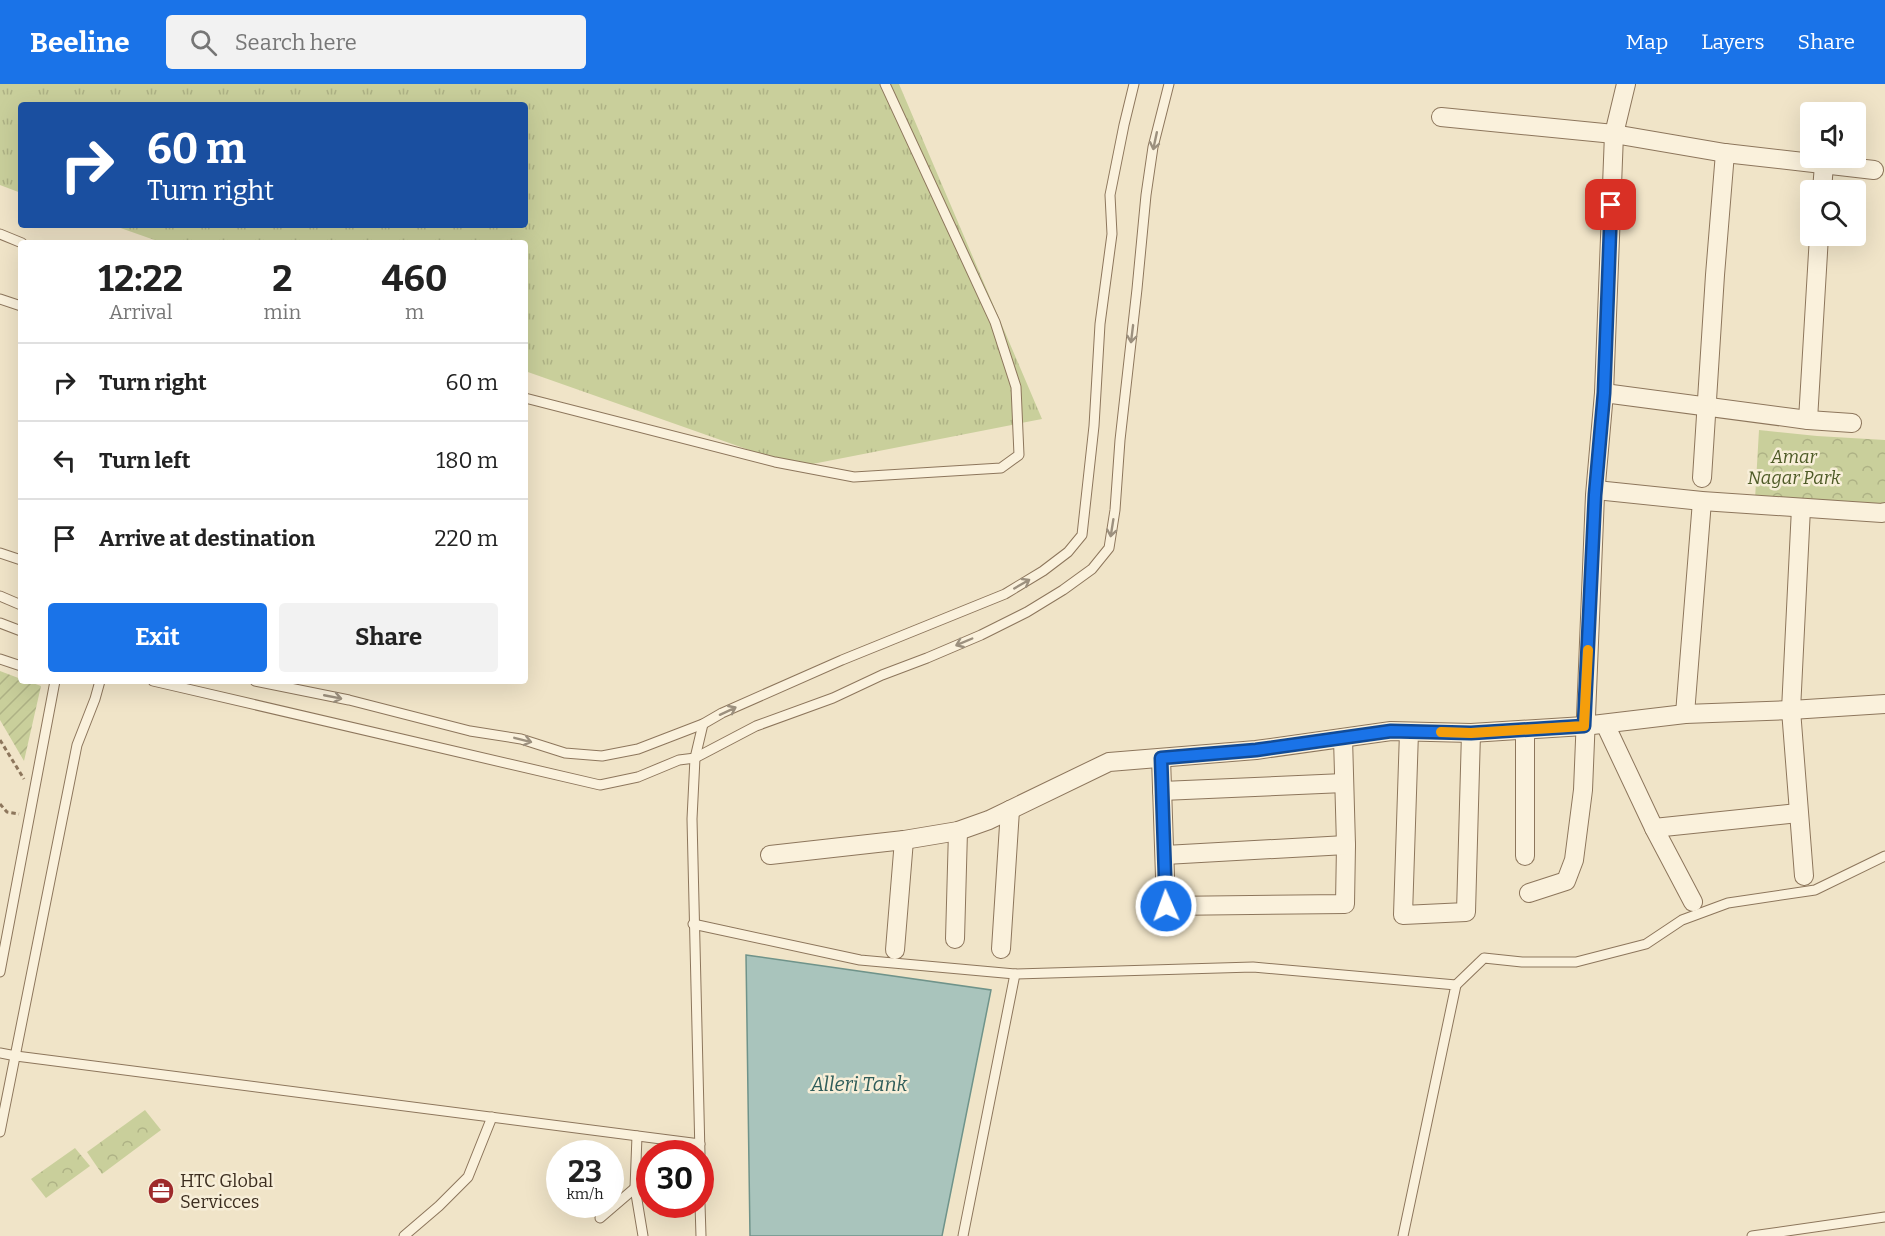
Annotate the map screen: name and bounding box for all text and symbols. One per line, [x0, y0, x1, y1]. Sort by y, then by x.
search box [166, 15, 586, 69]
text: Beeline [30, 26, 130, 59]
icon: search [187, 26, 220, 59]
text: Search here [235, 29, 357, 56]
text: Map [1626, 29, 1668, 55]
text: Layers [1701, 29, 1765, 55]
text: Share [1798, 29, 1855, 55]
map controls [1800, 102, 1866, 246]
button: sound [1800, 102, 1866, 168]
text: 60 m [147, 124, 246, 174]
icon: right [48, 126, 126, 204]
one-way arrow [1148, 131, 1160, 150]
text: Turn right [147, 175, 274, 207]
pin [1585, 179, 1636, 230]
button: search [1800, 180, 1866, 246]
icon: arrive [1594, 188, 1627, 221]
text: 12:22 [98, 257, 183, 301]
text: 2 [272, 257, 292, 301]
text: 460 [382, 257, 448, 301]
text: Arrival [109, 300, 172, 324]
text: min [263, 300, 301, 324]
text: m [405, 300, 424, 324]
one-way arrow [1126, 324, 1137, 344]
icon: right [48, 366, 81, 399]
text: Turn right [99, 369, 207, 396]
text: 60 m [446, 369, 498, 396]
icon: left [48, 444, 81, 477]
park label: Amar Nagar Park [1747, 446, 1841, 489]
text: Turn left [99, 447, 191, 474]
text: 180 m [436, 447, 498, 474]
one-way arrow [1107, 518, 1118, 538]
icon: arrive [48, 522, 81, 555]
text: Arrive at destination [99, 525, 315, 552]
text: 220 m [435, 525, 498, 552]
one-way arrow [1013, 577, 1030, 589]
button: Exit [48, 603, 267, 672]
button: Share [279, 603, 498, 672]
one-way arrow [955, 637, 974, 648]
one-way arrow [322, 692, 342, 703]
one-way arrow [718, 705, 736, 716]
one-way arrow [513, 735, 532, 747]
position arrow [1134, 874, 1198, 938]
water label: Alleri Tank [810, 1072, 907, 1096]
speed limit sign: 30 [636, 1140, 714, 1218]
text: 23 [568, 1154, 602, 1190]
place label: HTC Global Servicces [180, 1170, 273, 1213]
office icon: HTC Global Servicces [146, 1176, 176, 1206]
text: km/h [566, 1185, 604, 1203]

